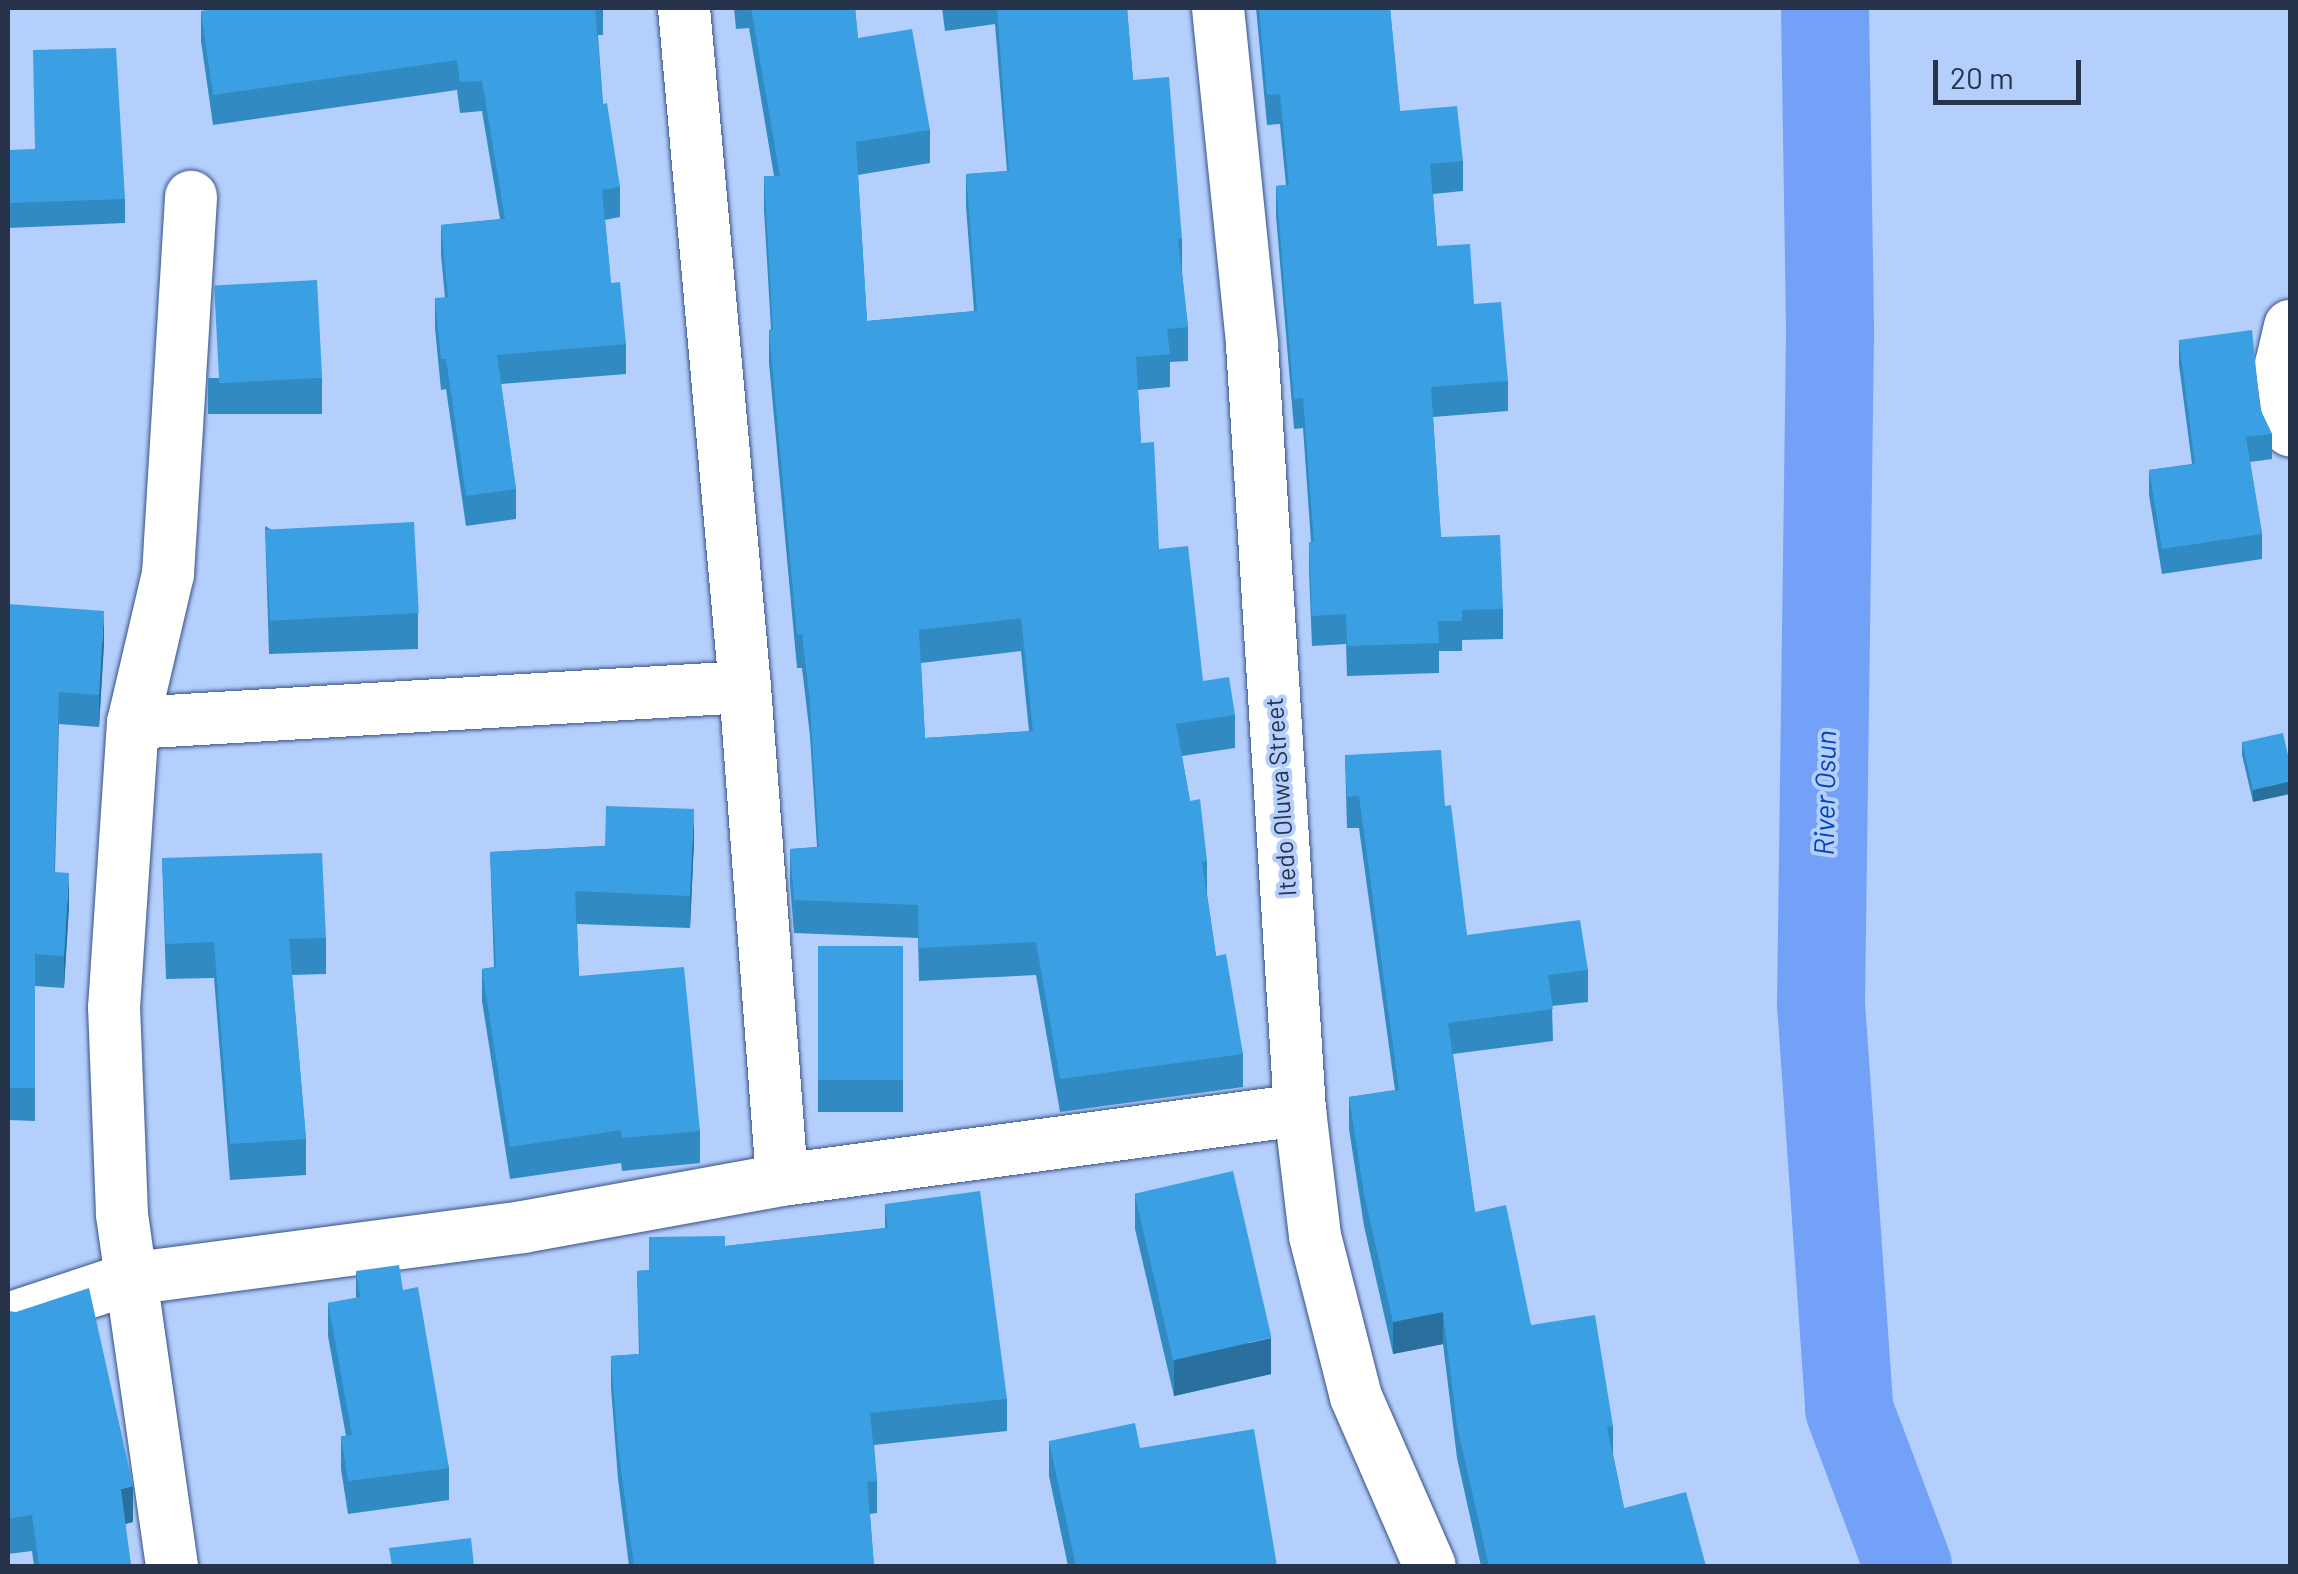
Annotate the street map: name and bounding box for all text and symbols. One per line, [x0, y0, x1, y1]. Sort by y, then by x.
scale bar [1938, 40, 2086, 102]
text: 20 m [1950, 59, 2014, 95]
street label: Itedo Oluwa Street [1258, 697, 1302, 897]
water label: River Osun [1806, 730, 1842, 856]

